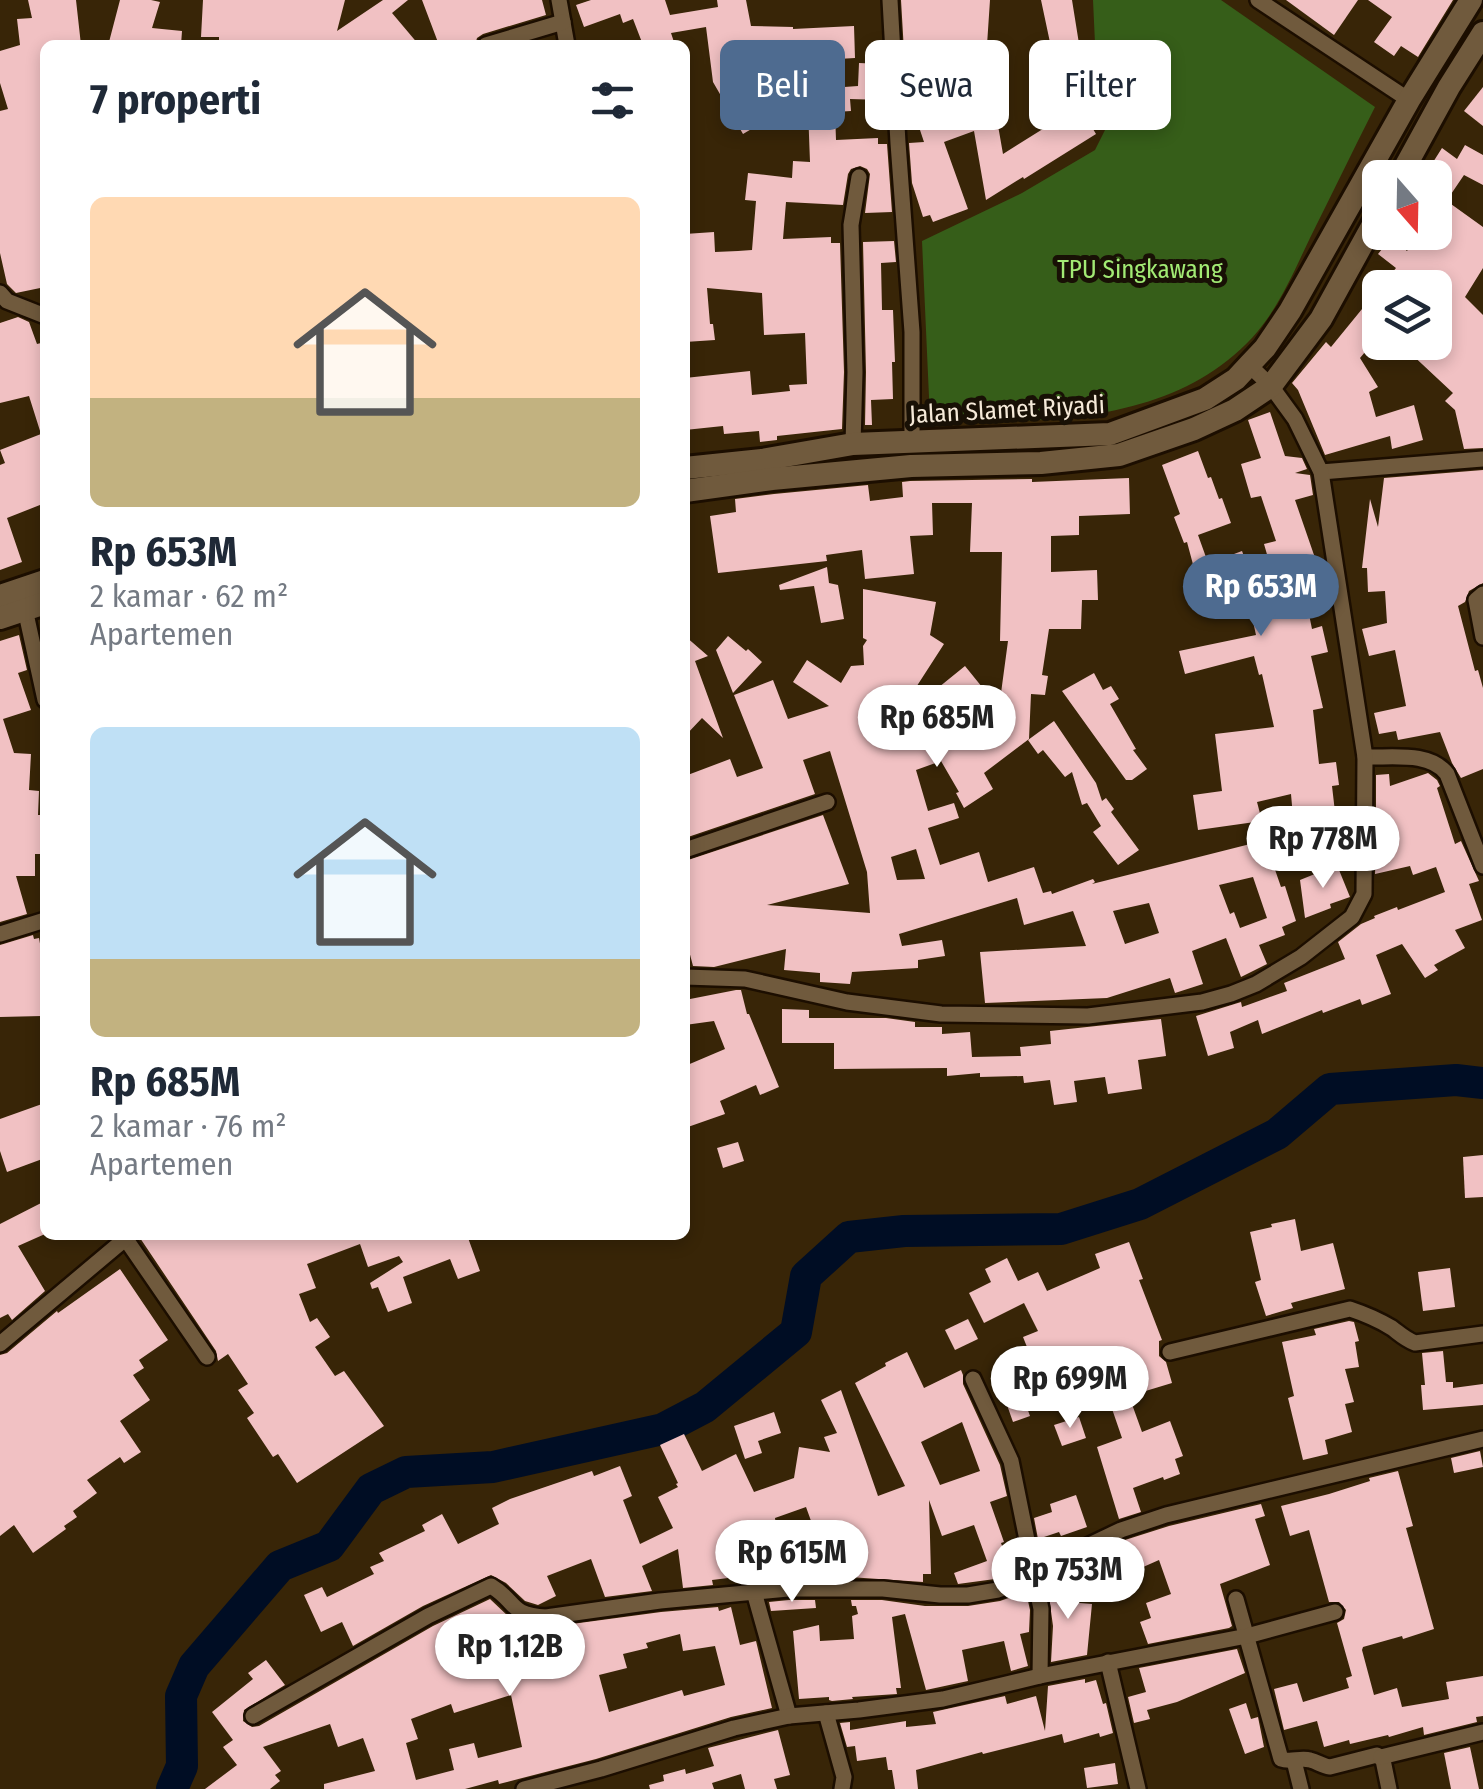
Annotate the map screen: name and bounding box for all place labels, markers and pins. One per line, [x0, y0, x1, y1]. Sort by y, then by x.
pin: Rp 653M [1169, 554, 1353, 639]
pin: Rp 685M [845, 685, 1029, 770]
pin: Rp 778M [1231, 806, 1415, 891]
pin: Rp 699M [978, 1346, 1162, 1431]
pin: Rp 615M [700, 1520, 884, 1605]
pin: Rp 753M [976, 1537, 1160, 1622]
pin: Rp 1.12B [407, 1614, 613, 1699]

